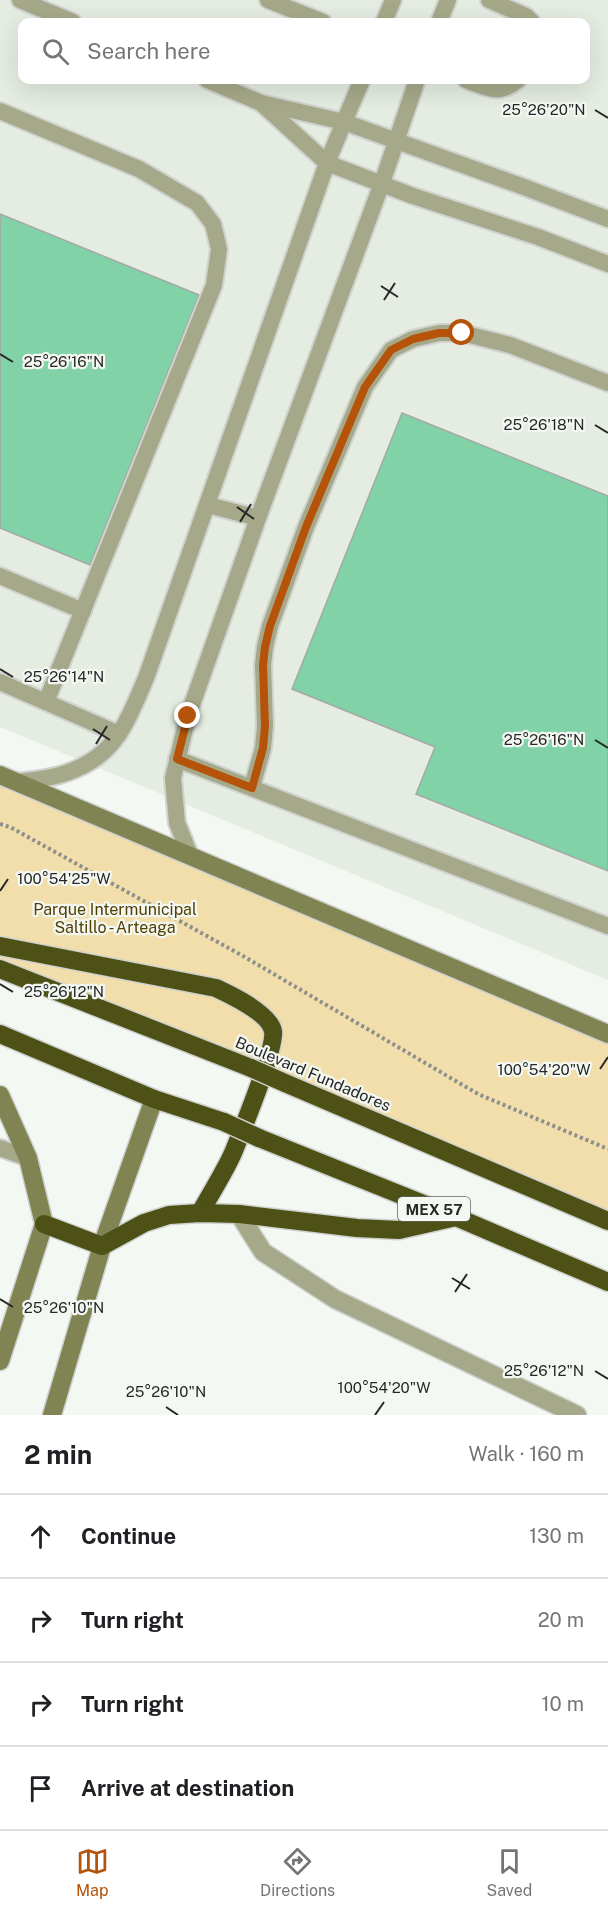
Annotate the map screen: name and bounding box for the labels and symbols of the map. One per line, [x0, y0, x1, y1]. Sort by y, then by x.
text: 25°26'20"N [502, 101, 586, 118]
route start [448, 319, 474, 345]
text: 25°26'16"N [24, 353, 104, 370]
text: 25°26'18"N [504, 416, 585, 433]
text: 25°26'14"N [24, 668, 104, 685]
route end [174, 702, 200, 728]
text: 25°26'16"N [504, 731, 584, 748]
text: 100°54'25"W [17, 870, 111, 887]
park label: Parque Intermunicipal Saltillo - Arteaga [33, 900, 197, 937]
text: 25°26'12"N [24, 983, 104, 1000]
street label: Boulevard Fundadores [232, 1033, 394, 1115]
text: 100°54'20"W [498, 1061, 590, 1078]
road number: MEX 57 [398, 1197, 470, 1221]
text: 25°26'10"N [24, 1299, 104, 1316]
text: 25°26'12"N [504, 1362, 584, 1379]
text: 100°54'20"W [338, 1379, 430, 1396]
text: 25°26'10"N [126, 1383, 206, 1400]

